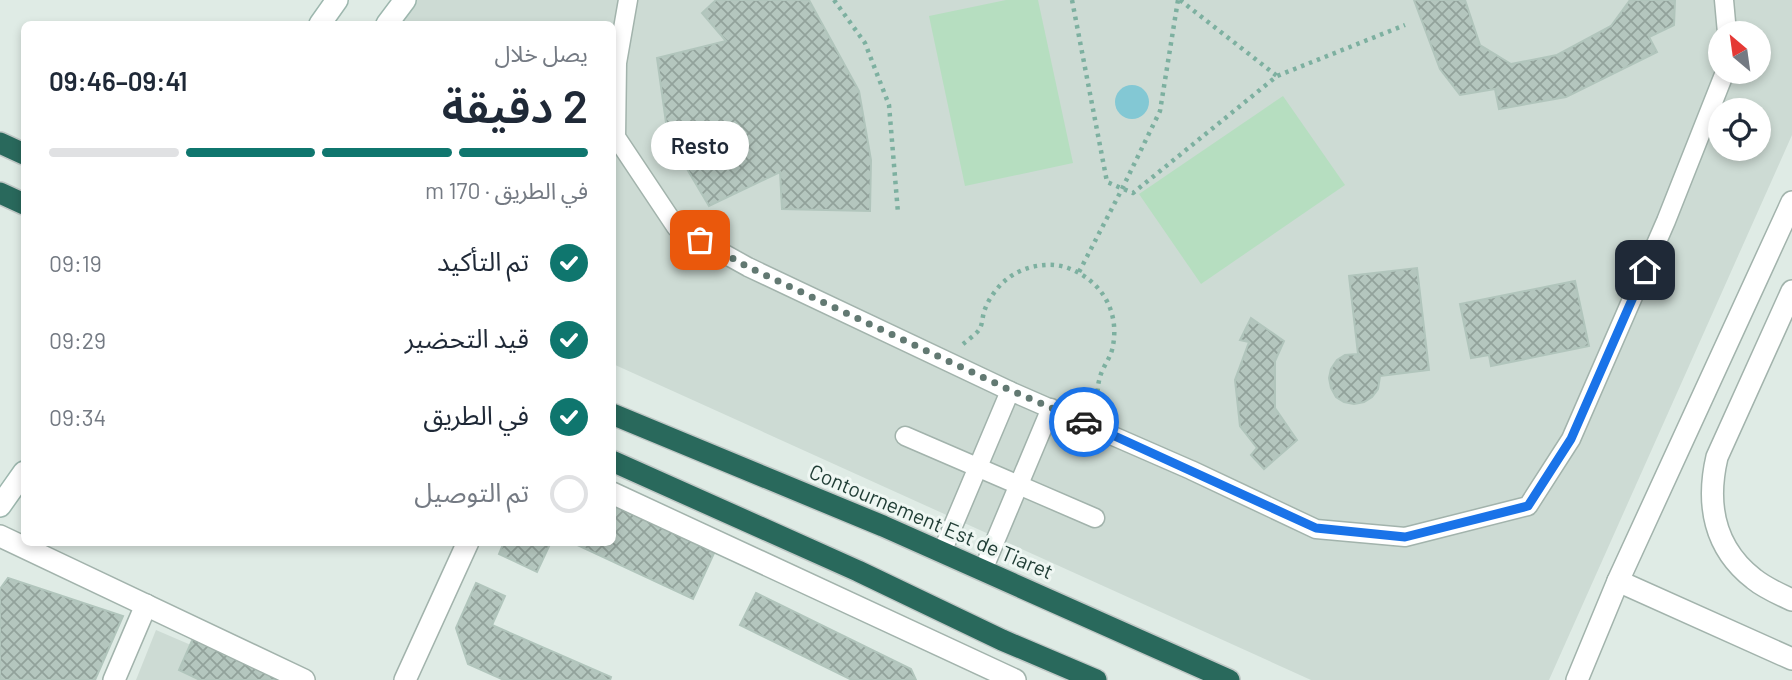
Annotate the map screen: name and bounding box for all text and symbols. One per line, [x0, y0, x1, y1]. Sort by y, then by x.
north arrow [1708, 21, 1771, 84]
map controls [1708, 21, 1771, 161]
text: يصل خلال [495, 39, 588, 67]
text: 09:41–09:46 [49, 65, 187, 96]
text: 2 دقيقة [442, 77, 588, 132]
button: locate [1708, 98, 1771, 161]
callout: Resto [651, 121, 749, 170]
text: Resto [671, 131, 729, 159]
text: في الطريق · 170 m [425, 176, 588, 204]
pin [670, 210, 730, 270]
icon: bag [681, 221, 719, 259]
pin [1615, 240, 1675, 300]
icon: check [550, 244, 588, 282]
text: تم التأكيد [437, 245, 529, 276]
text: 09:19 [49, 249, 102, 277]
icon: home [1626, 251, 1664, 289]
icon: check [550, 321, 588, 359]
text: قيد التحضير [405, 322, 529, 353]
text: 09:29 [49, 326, 106, 354]
courier [1049, 387, 1119, 457]
icon: check [550, 398, 588, 436]
text: في الطريق [423, 399, 529, 430]
text: 09:34 [49, 403, 106, 431]
icon: car [1065, 403, 1103, 441]
street label: Contournement Est de Tiaret [806, 458, 1057, 583]
text: تم التوصيل [414, 476, 529, 507]

